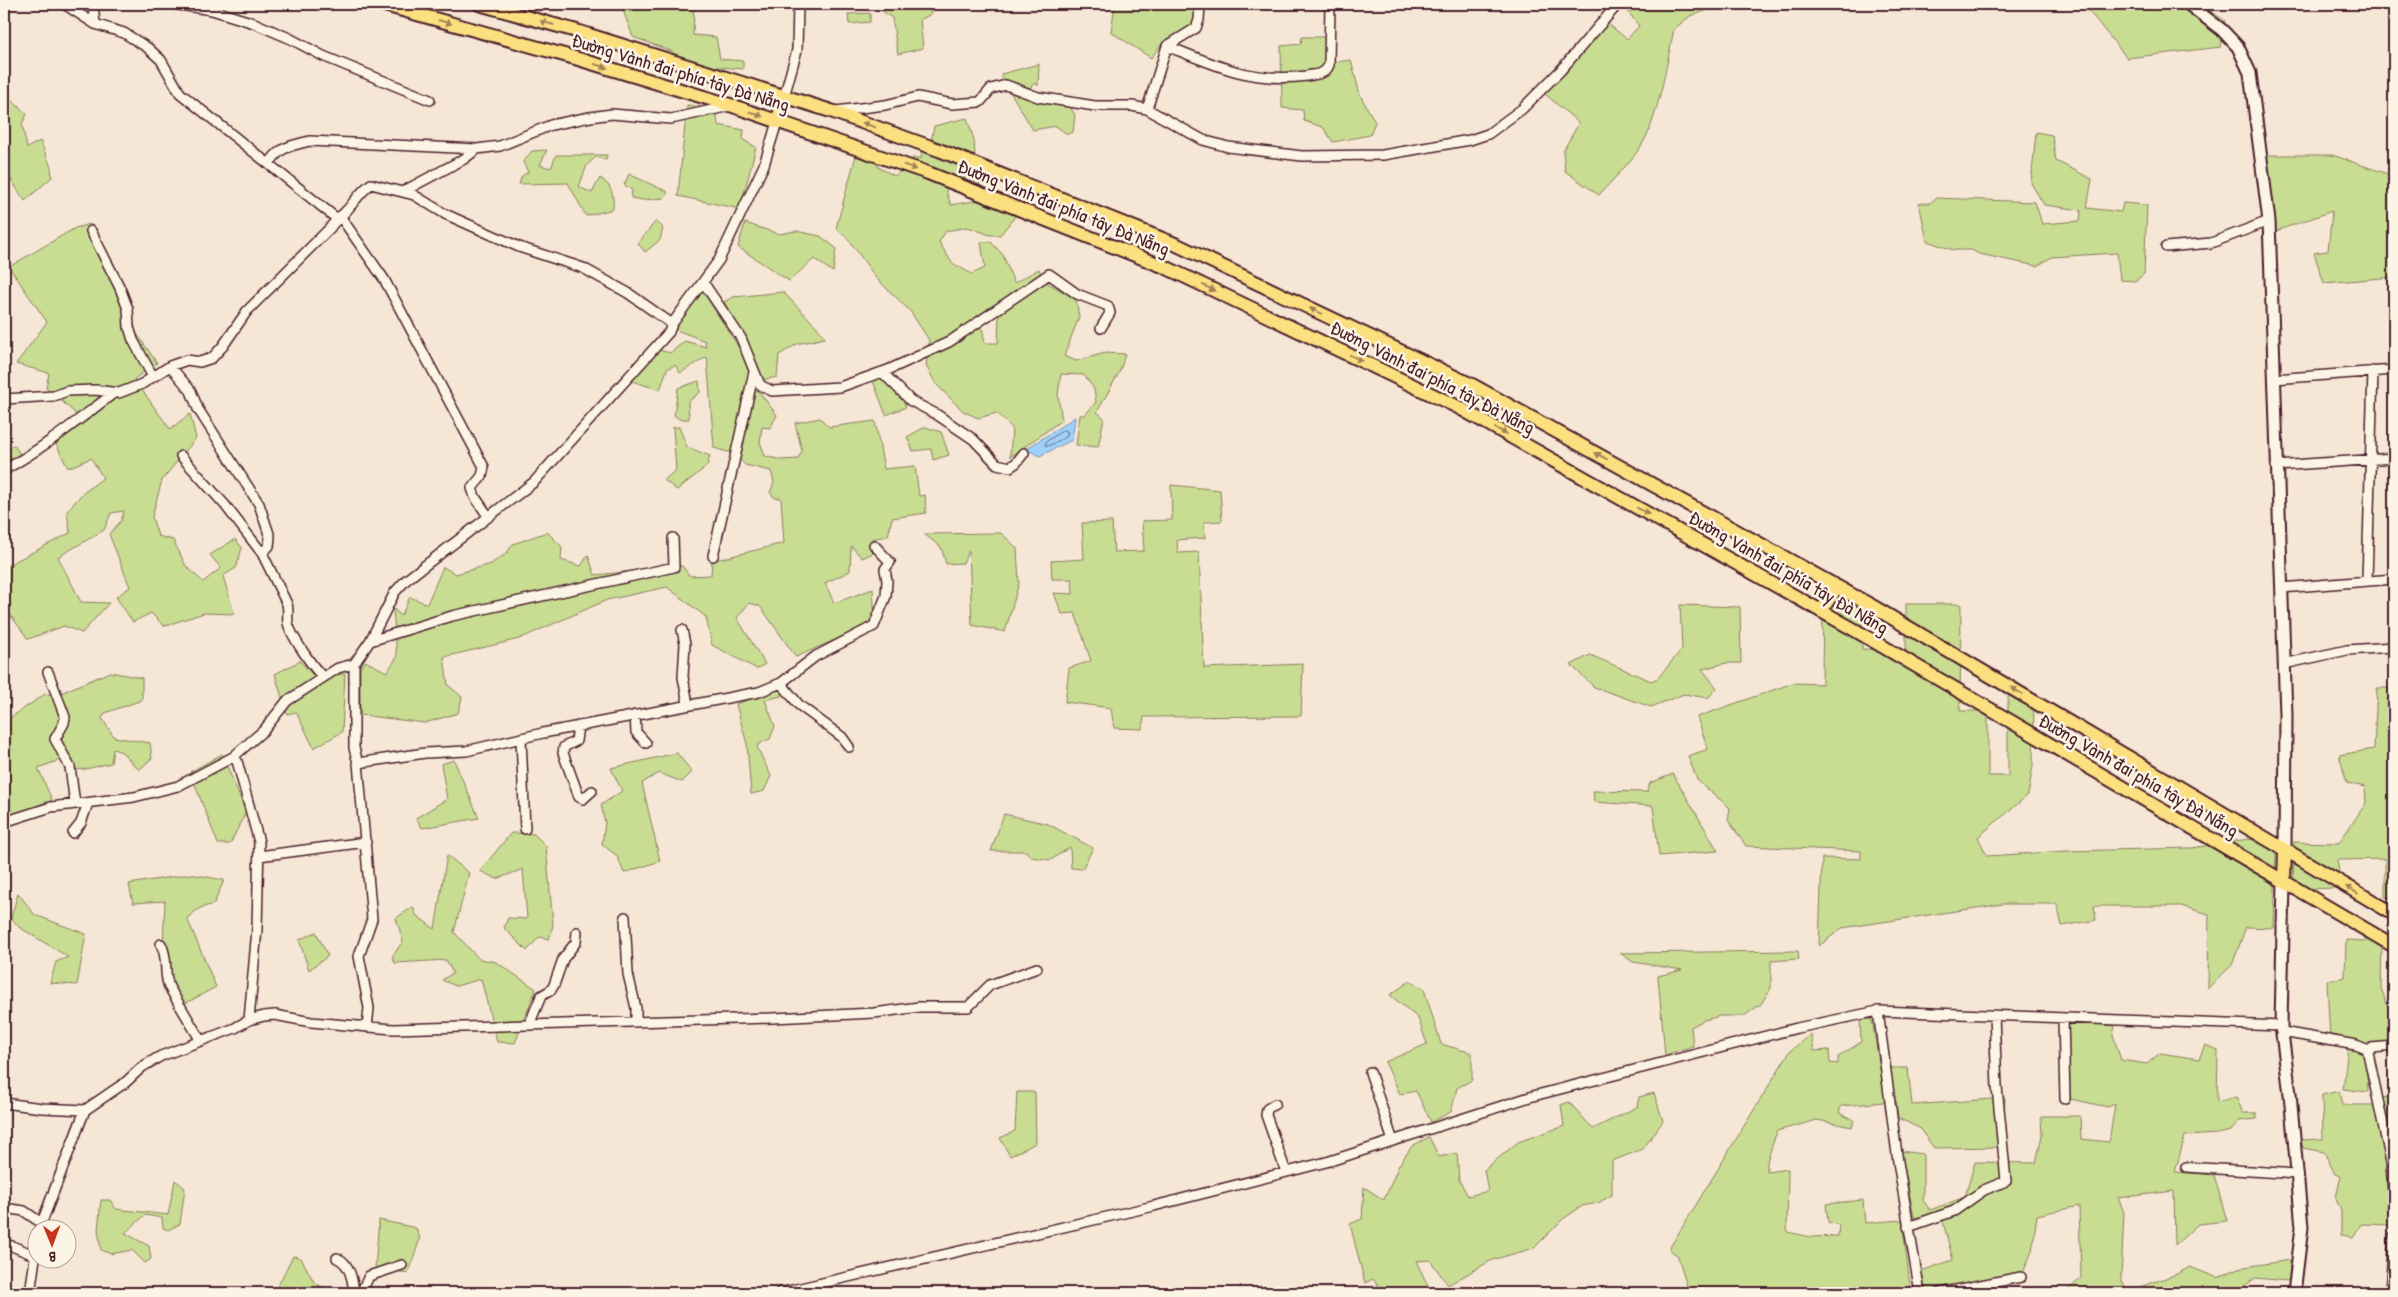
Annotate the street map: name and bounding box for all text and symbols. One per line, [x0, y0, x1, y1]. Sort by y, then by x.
one-way arrow [438, 18, 453, 26]
one-way arrow [539, 19, 554, 27]
street label: Đường Vành đai phía tây Đà Nẵng [569, 26, 793, 118]
one-way arrow [594, 63, 609, 71]
one-way arrow [749, 111, 764, 119]
one-way arrow [861, 121, 876, 128]
street label: Đường Vành đai phía tây Đà Nẵng [954, 153, 1174, 261]
one-way arrow [903, 163, 918, 171]
one-way arrow [1202, 284, 1216, 292]
one-way arrow [1309, 307, 1323, 315]
street label: Đường Vành đai phía tây Đà Nẵng [1326, 314, 1540, 440]
one-way arrow [1349, 354, 1363, 362]
one-way arrow [1494, 427, 1508, 436]
one-way arrow [1594, 452, 1608, 460]
street label: Đường Vành đai phía tây Đà Nẵng [1685, 504, 1893, 640]
one-way arrow [1635, 507, 1650, 515]
one-way arrow [2010, 687, 2023, 696]
street label: Đường Vành đai phía tây Đà Nẵng [2035, 707, 2243, 843]
one-way arrow [2346, 885, 2359, 894]
north arrow [28, 1220, 78, 1270]
text: B [49, 1248, 56, 1267]

